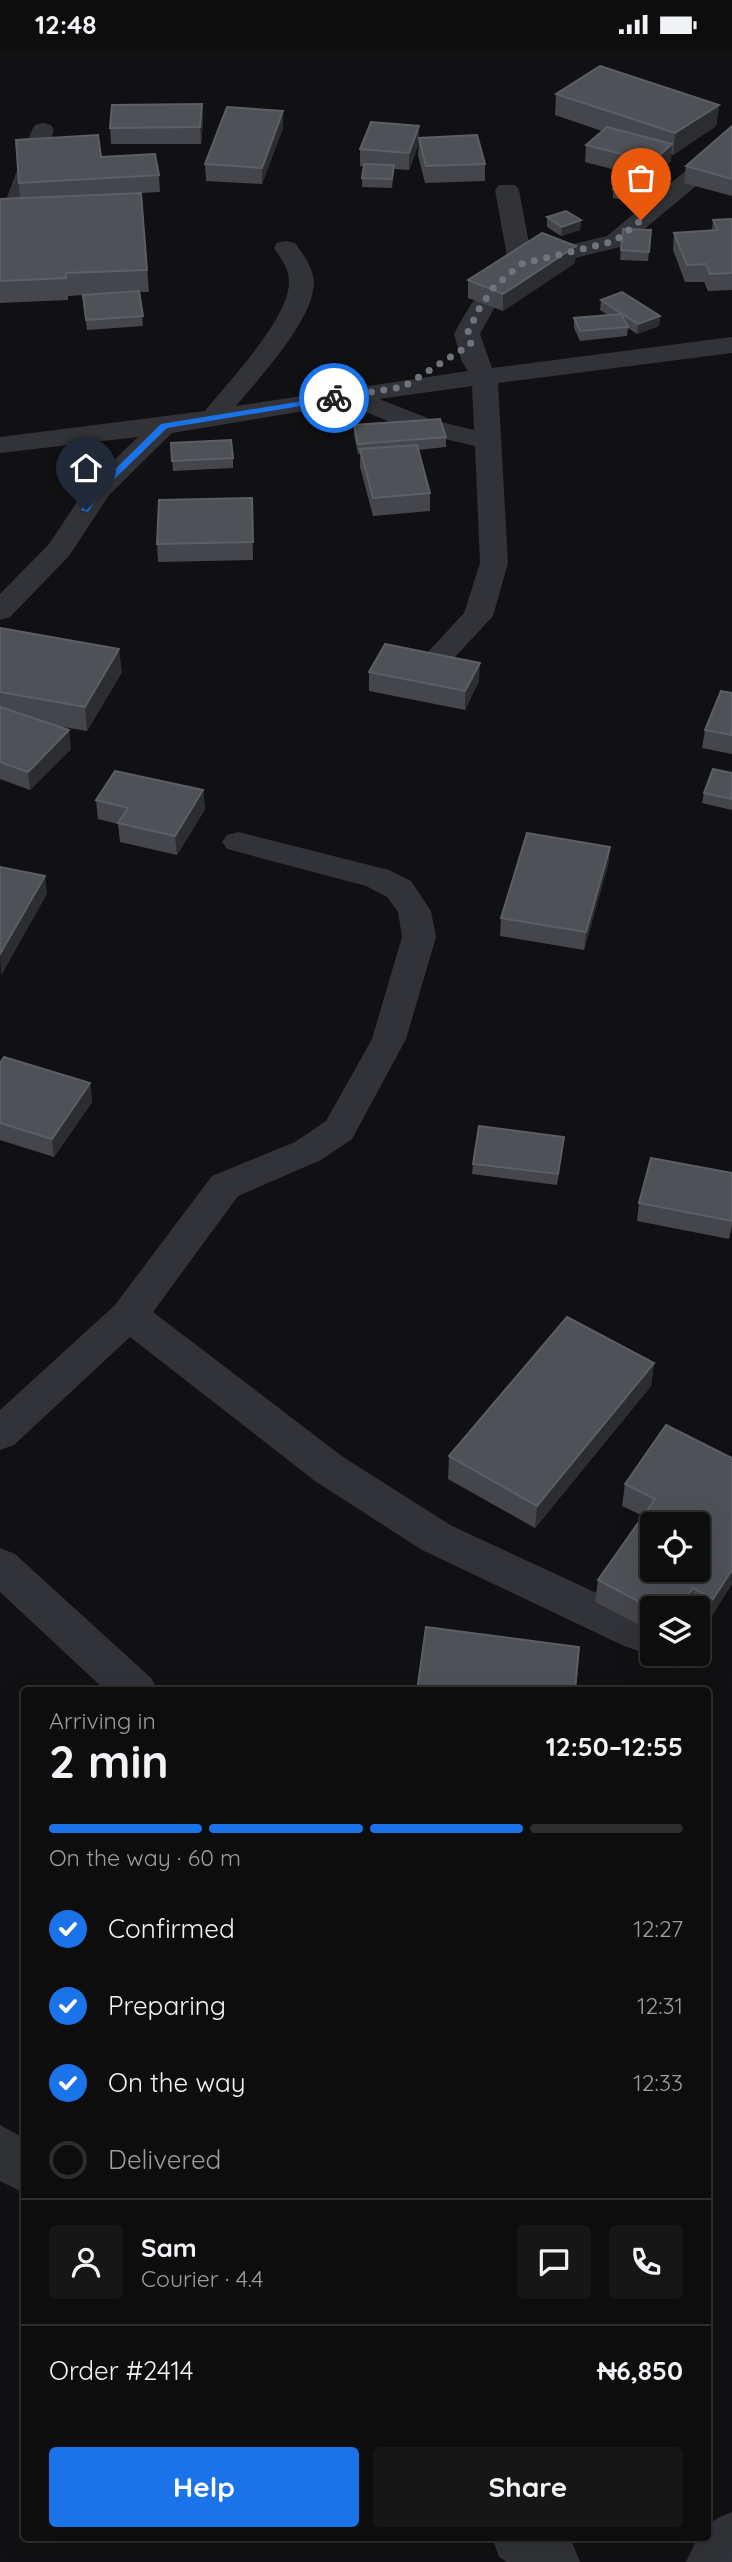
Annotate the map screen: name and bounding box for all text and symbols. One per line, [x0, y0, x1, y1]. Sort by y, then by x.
text: 12:48 [35, 8, 97, 41]
pin [611, 148, 671, 220]
icon: bag [622, 159, 660, 197]
courier [299, 363, 369, 433]
icon: bike [315, 379, 353, 417]
pin [56, 438, 116, 510]
icon: home [67, 449, 105, 487]
map controls [640, 1512, 710, 1666]
button: locate [640, 1512, 710, 1582]
button: layers [640, 1596, 710, 1666]
text: Arriving in [49, 1706, 156, 1735]
text: 12:50–12:55 [546, 1730, 683, 1763]
text: 2 min [49, 1732, 169, 1790]
text: On the way · 60 m [49, 1843, 241, 1872]
icon: check [49, 1910, 87, 1948]
text: Confirmed [108, 1912, 235, 1945]
text: 12:27 [633, 1914, 683, 1943]
icon: check [49, 1987, 87, 2025]
text: Preparing [108, 1989, 226, 2022]
text: 12:31 [637, 1991, 683, 2020]
icon: check [49, 2064, 87, 2102]
text: On the way [108, 2066, 246, 2099]
text: 12:33 [633, 2068, 683, 2097]
text: Delivered [108, 2143, 221, 2176]
button: person [49, 2225, 123, 2299]
button: chat [517, 2225, 591, 2299]
button: phone [609, 2225, 683, 2299]
text: Sam [141, 2231, 197, 2264]
text: Courier · 4.4 [141, 2264, 263, 2293]
text: Order #2414 [49, 2354, 193, 2387]
text: ₦6,850 [597, 2354, 683, 2387]
button: Help [49, 2447, 359, 2527]
button: Share [373, 2447, 683, 2527]

